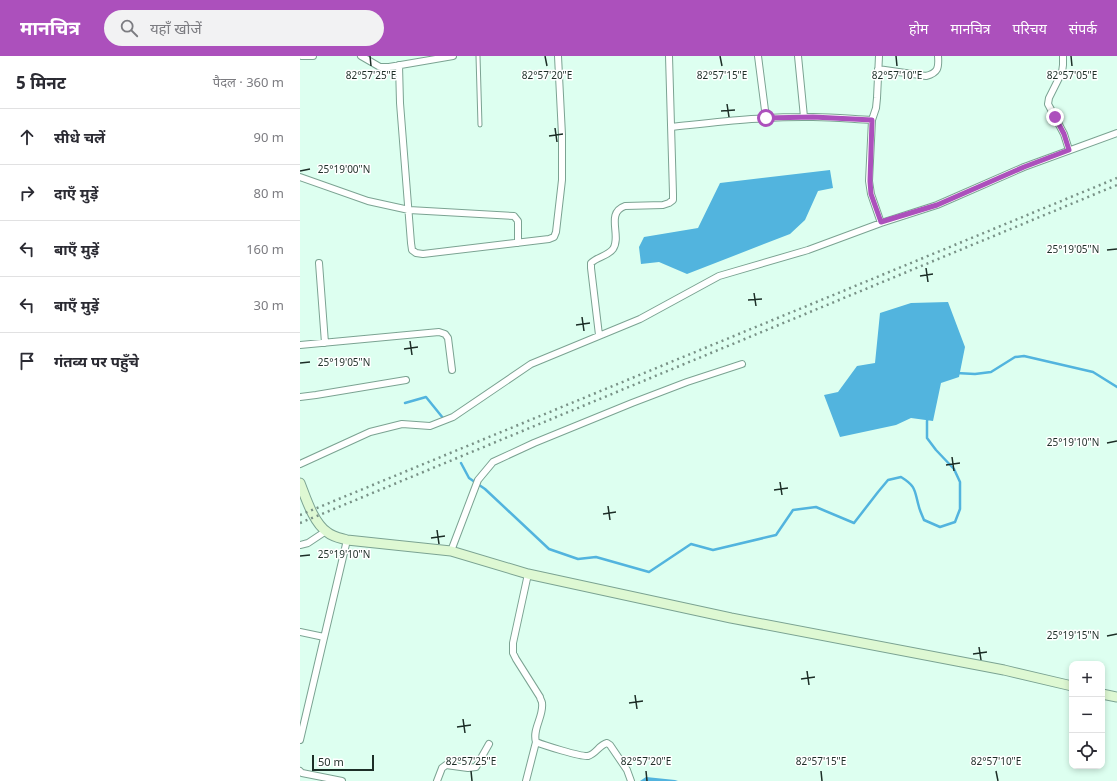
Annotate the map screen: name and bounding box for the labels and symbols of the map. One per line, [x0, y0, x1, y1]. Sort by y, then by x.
text: 82°57'25"E [346, 68, 396, 82]
text: 82°57'20"E [522, 68, 572, 82]
text: 82°57'15"E [697, 68, 747, 82]
text: 82°57'10"E [872, 68, 922, 82]
text: 82°57'05"E [1047, 68, 1097, 82]
route end [1046, 108, 1064, 126]
route start [757, 109, 775, 127]
text: 25°19'00"N [318, 162, 370, 176]
text: 25°19'05"N [1047, 242, 1099, 256]
text: 25°19'05"N [318, 355, 370, 369]
text: 25°19'10"N [1047, 435, 1099, 449]
text: 25°19'10"N [318, 547, 370, 561]
text: 25°19'15"N [1047, 628, 1099, 642]
scale bar [312, 753, 374, 772]
text: 82°57'25"E [446, 754, 496, 768]
text: 82°57'20"E [621, 754, 671, 768]
text: 82°57'15"E [796, 754, 846, 768]
text: 82°57'10"E [971, 754, 1021, 768]

